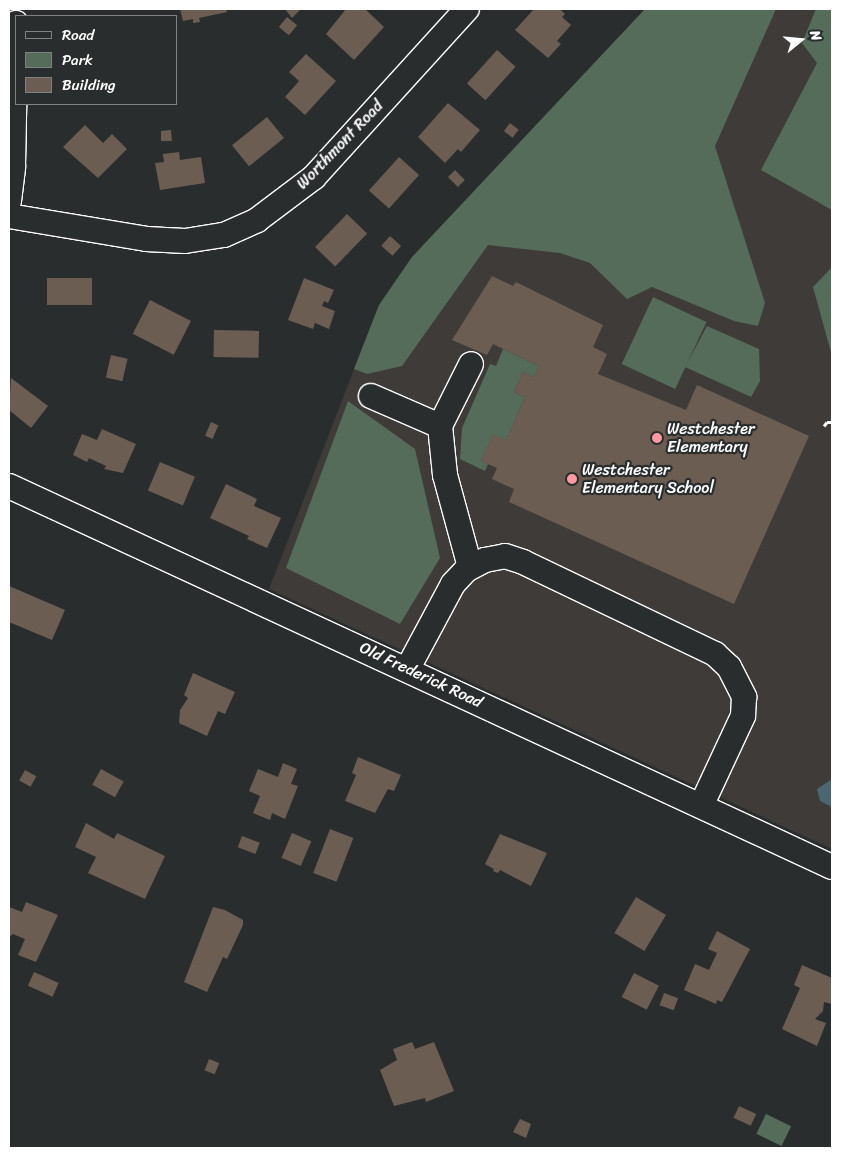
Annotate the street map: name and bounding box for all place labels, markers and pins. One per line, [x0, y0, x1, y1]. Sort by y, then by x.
place label: Westchester Elementary [667, 419, 755, 457]
marker: Westchester Elementary [651, 432, 663, 444]
place label: Westchester Elementary School [582, 460, 714, 498]
marker: Westchester Elementary School [566, 473, 578, 485]

